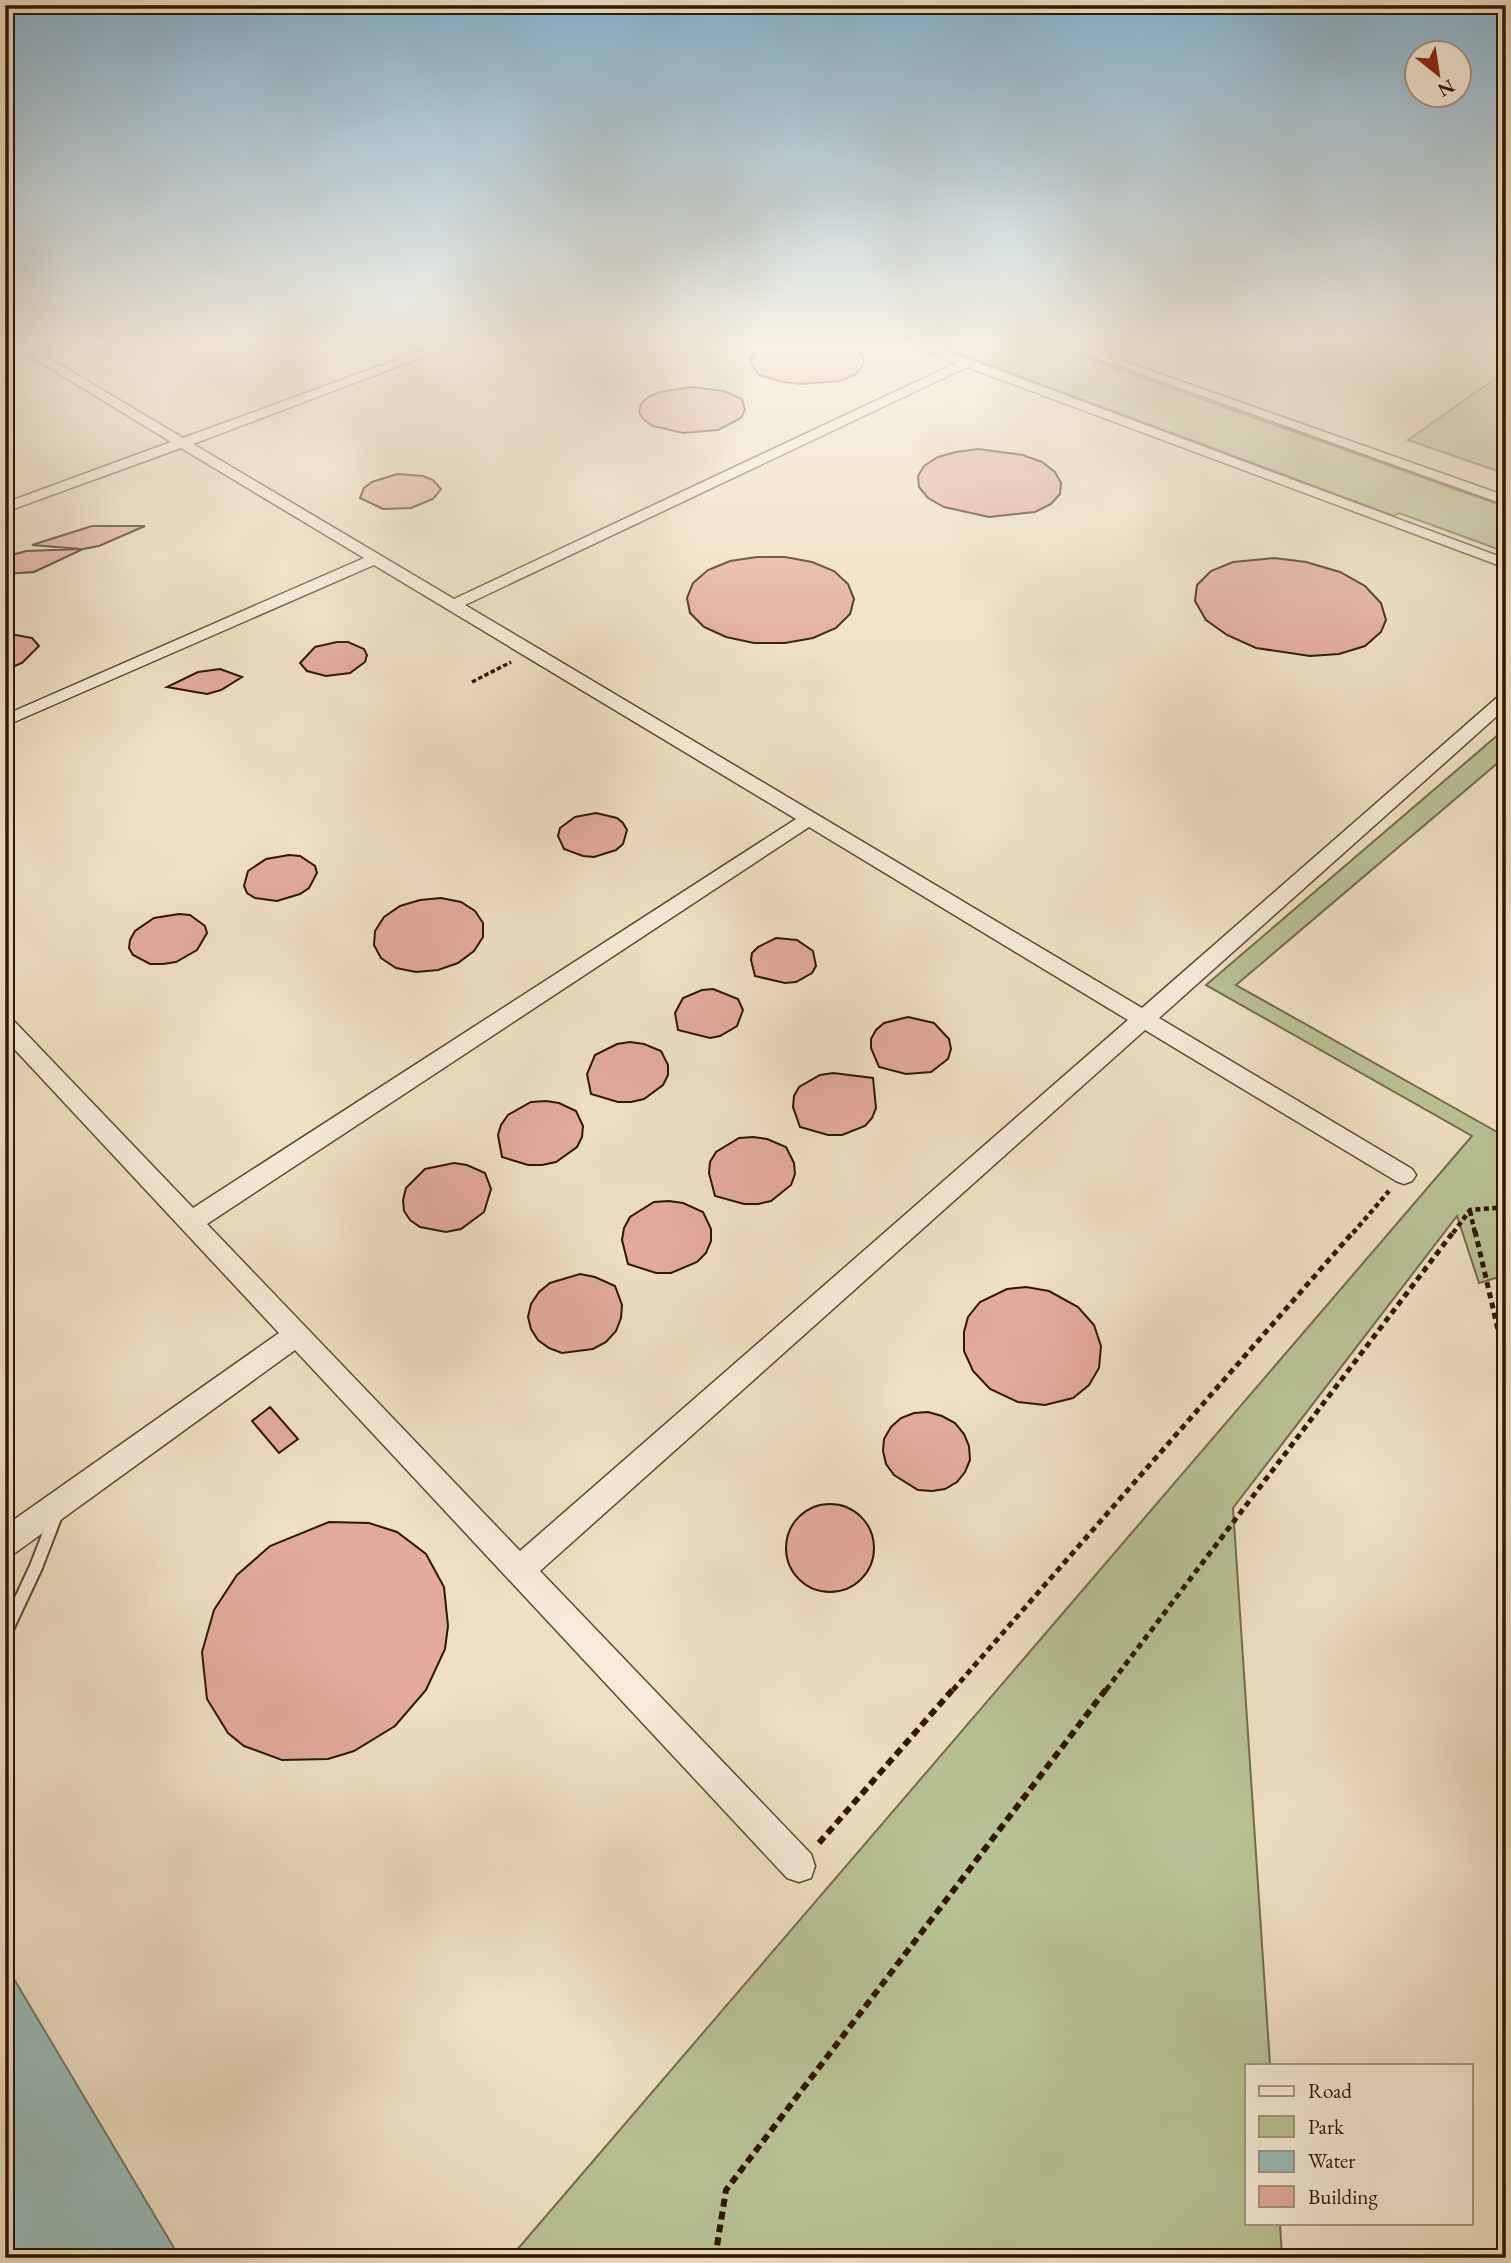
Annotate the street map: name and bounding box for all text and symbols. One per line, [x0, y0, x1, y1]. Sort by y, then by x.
north arrow [1402, 38, 1472, 108]
text: N [1433, 74, 1459, 103]
legend [1245, 2064, 1472, 2224]
text: Road [1308, 2077, 1352, 2104]
text: Park [1308, 2113, 1345, 2140]
text: Water [1308, 2147, 1355, 2174]
text: Building [1308, 2183, 1378, 2210]

